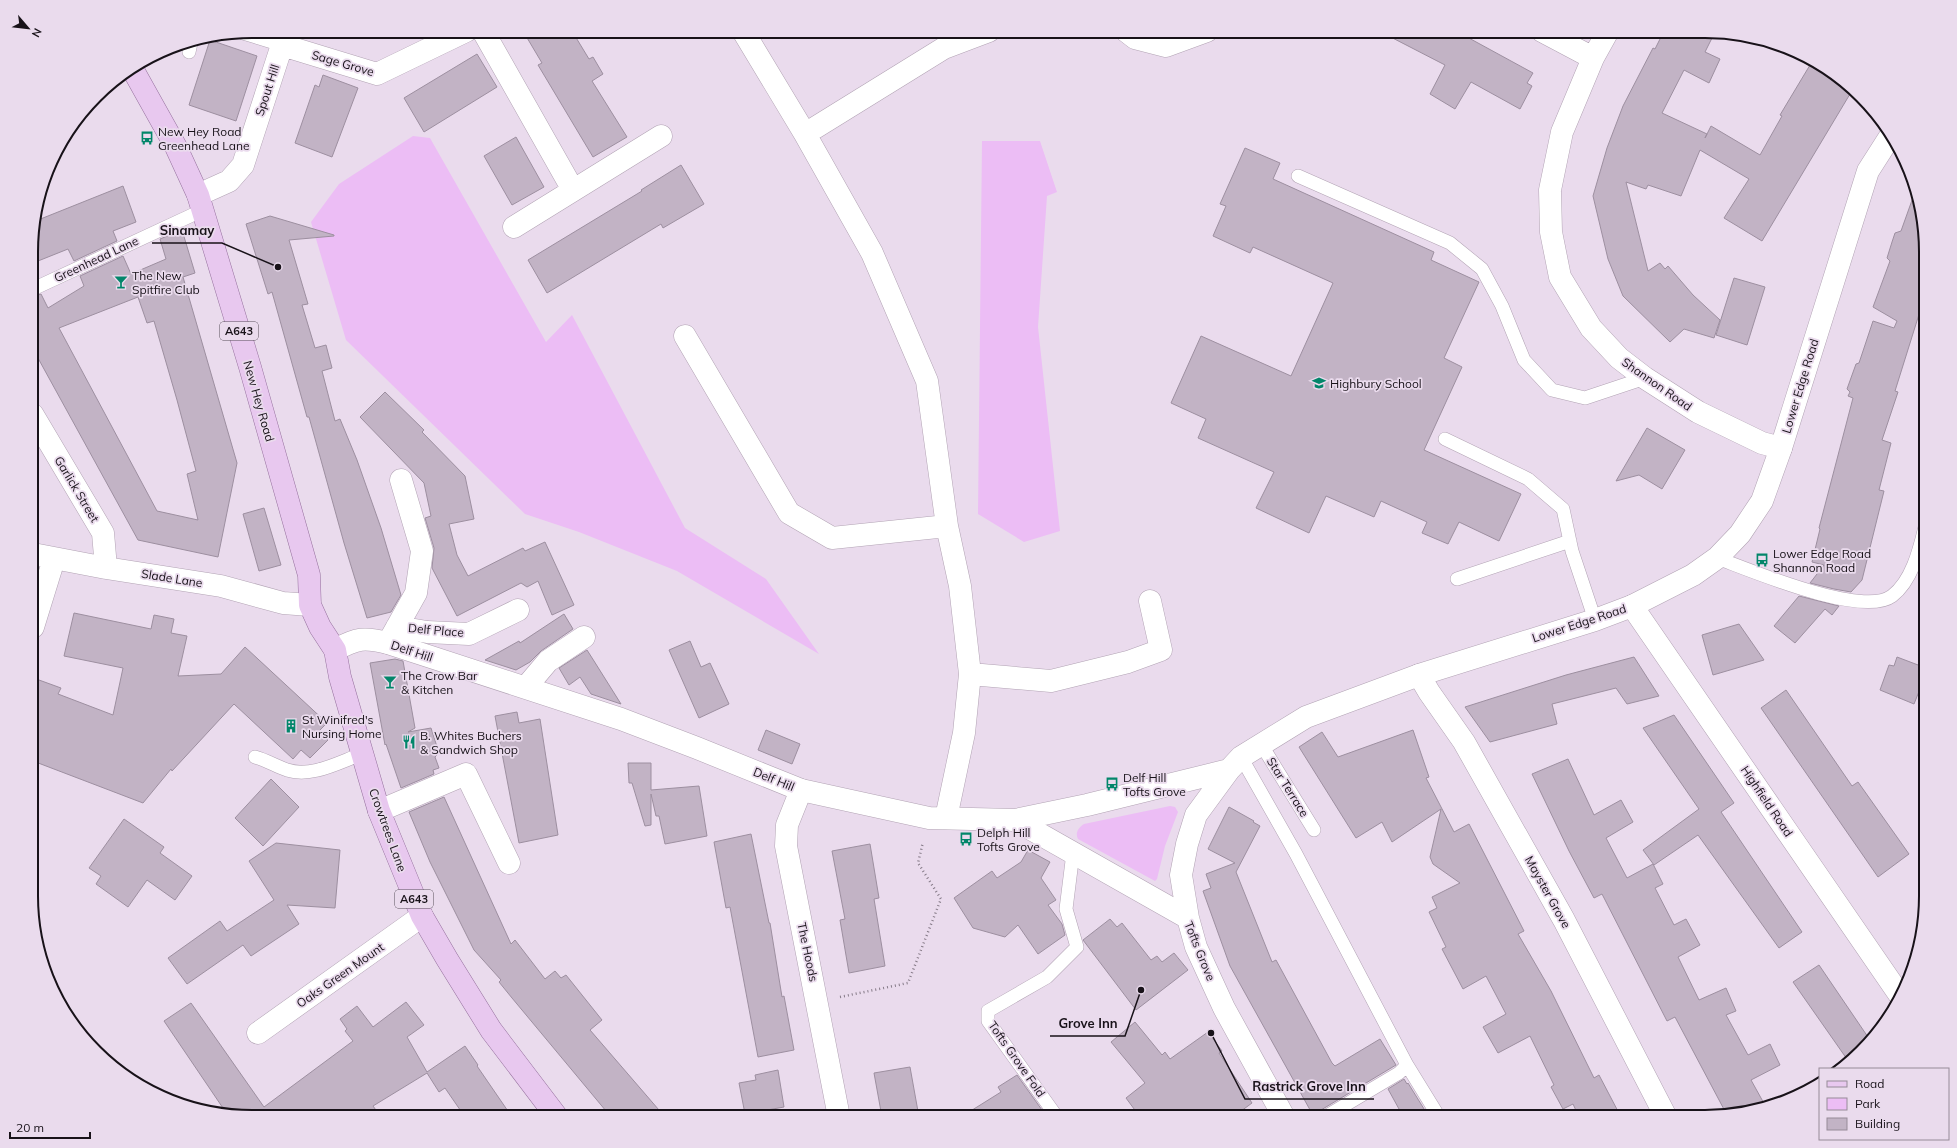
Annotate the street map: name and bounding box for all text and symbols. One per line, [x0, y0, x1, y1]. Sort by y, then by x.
north arrow [8, 8, 48, 48]
text: N [29, 26, 45, 40]
street label: Sage Grove [310, 47, 376, 79]
street label: Spout Hill [252, 62, 282, 118]
place label: New Hey Road Greenhead Lane [158, 124, 250, 153]
bus stop icon: New Hey Road Greenhead Lane [139, 130, 155, 146]
callout: Sinamay [152, 218, 222, 243]
text: Sinamay [160, 222, 215, 239]
street label: Greenhead Lane [51, 233, 141, 285]
place label: The New Spitfire Club [132, 268, 200, 297]
bar icon: The New Spitfire Club [113, 274, 129, 290]
road number: A643 [220, 322, 258, 340]
street label: Lower Edge Road [1778, 337, 1822, 435]
street label: Shannon Road [1619, 354, 1695, 414]
street label: New Hey Road [240, 359, 278, 443]
school or university icon: Highbury School [1311, 375, 1327, 391]
place label: Highbury School [1330, 376, 1422, 391]
street label: Garlick Street [51, 453, 103, 525]
place label: Lower Edge Road Shannon Road [1773, 546, 1871, 575]
bus stop icon: Lower Edge Road Shannon Road [1754, 552, 1770, 568]
street label: Slade Lane [140, 566, 204, 590]
street label: Lower Edge Road [1530, 601, 1628, 645]
street label: Delf Place [408, 620, 464, 640]
street label: Delf Hill [389, 637, 435, 665]
place label: The Crow Bar & Kitchen [401, 668, 478, 697]
bar icon: The Crow Bar & Kitchen [382, 674, 398, 690]
place label: St Winifred's Nursing Home [302, 712, 382, 741]
building icon: St Winifred's Nursing Home [283, 718, 299, 734]
place label: B. Whites Buchers & Sandwich Shop [420, 728, 522, 757]
restaurant icon: B. Whites Buchers & Sandwich Shop [401, 734, 417, 750]
street label: Star Terrace [1264, 754, 1312, 820]
street label: Highfield Road [1738, 763, 1796, 839]
street label: Delf Hill [751, 764, 797, 794]
place label: Delf Hill Tofts Grove [1123, 770, 1186, 799]
bus stop icon: Delf Hill Tofts Grove [1104, 776, 1120, 792]
street label: Crowtrees Lane [366, 786, 410, 874]
place label: Delph Hill Tofts Grove [977, 825, 1040, 854]
bus stop icon: Delph Hill Tofts Grove [958, 831, 974, 847]
street label: Mayster Grove [1522, 853, 1574, 931]
road number: A643 [395, 890, 433, 908]
street label: Tofts Grove [1181, 919, 1219, 983]
street label: The Hoods [794, 921, 822, 983]
street label: Oaks Green Mount [293, 939, 387, 1011]
callout: Grove Inn [1050, 1011, 1125, 1036]
text: Grove Inn [1058, 1015, 1118, 1031]
street label: Tofts Grove Fold [985, 1018, 1049, 1100]
legend [1819, 1068, 1949, 1140]
callout: Rastrick Grove Inn [1245, 1074, 1374, 1099]
text: Road [1855, 1076, 1884, 1091]
text: Rastrick Grove Inn [1252, 1078, 1366, 1094]
text: Park [1855, 1096, 1881, 1111]
scale bar [10, 1114, 90, 1140]
text: Building [1855, 1116, 1900, 1131]
text: 20 m [16, 1120, 44, 1135]

